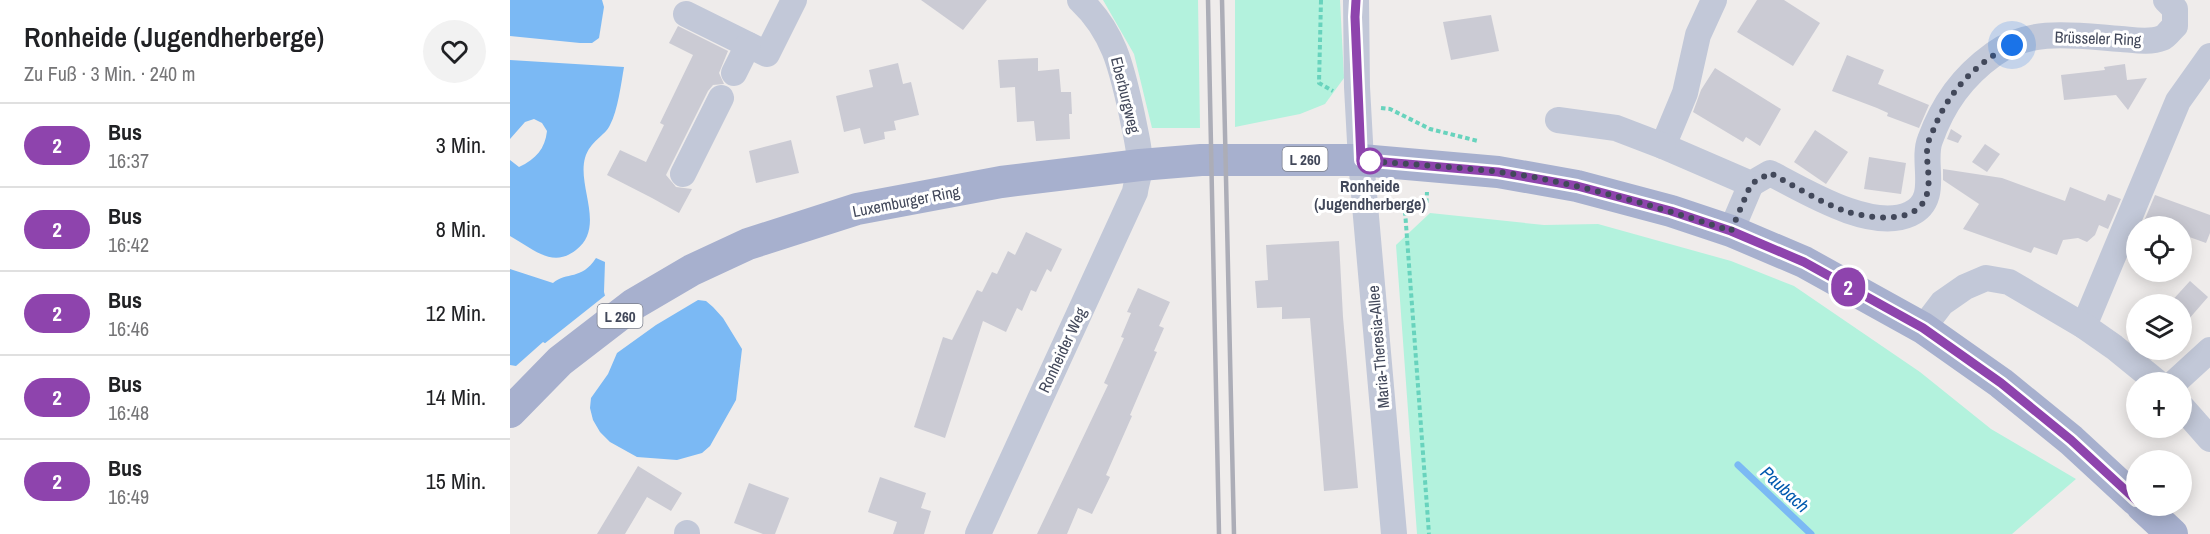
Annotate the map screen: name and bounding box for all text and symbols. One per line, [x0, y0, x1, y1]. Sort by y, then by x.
text: Ronheide (Jugendherberge) [24, 18, 324, 56]
button: heart [423, 20, 486, 83]
street label: Brüsseler Ring [2054, 25, 2142, 51]
your location [1997, 30, 2027, 60]
street label: Eberburgweg [1106, 54, 1146, 136]
text: Zu Fuß · 3 Min. · 240 m [24, 60, 195, 87]
text: Bus [108, 117, 142, 147]
text: 3 Min. [436, 130, 486, 160]
text: 2 [52, 131, 62, 160]
text: 16:37 [108, 147, 149, 174]
road number: L 260 [1282, 147, 1328, 171]
marker: Ronheide (Jugendherberge) [1357, 148, 1383, 174]
place label: Ronheide (Jugendherberge) [1314, 175, 1426, 215]
street label: Luxemburger Ring [851, 180, 962, 222]
text: Bus [108, 201, 142, 231]
text: 8 Min. [436, 214, 486, 244]
text: 2 [52, 215, 62, 244]
map controls [2126, 216, 2192, 516]
button: locate [2126, 216, 2192, 282]
text: 16:42 [108, 231, 149, 258]
line badge: 2 [1828, 268, 1868, 306]
text: 2 [1843, 273, 1853, 302]
text: Bus [108, 285, 142, 315]
street label: Maria-Theresia-Allee [1362, 285, 1394, 409]
button: layers [2126, 294, 2192, 360]
text: 12 Min. [426, 298, 486, 328]
text: 2 [52, 299, 62, 328]
street label: Ronheider Weg [1033, 303, 1092, 396]
road number: L 260 [598, 304, 642, 328]
text: 16:46 [108, 315, 149, 342]
text: Bus [108, 369, 142, 399]
button: + [2126, 372, 2192, 438]
text: 14 Min. [426, 382, 486, 412]
text: 2 [52, 383, 62, 412]
text: 16:48 [108, 399, 149, 426]
button: − [2126, 450, 2192, 516]
text: Bus [108, 453, 142, 483]
water label: Paubach [1755, 460, 1815, 518]
text: 15 Min. [426, 466, 486, 496]
text: 2 [52, 467, 62, 496]
text: 16:49 [108, 483, 149, 510]

